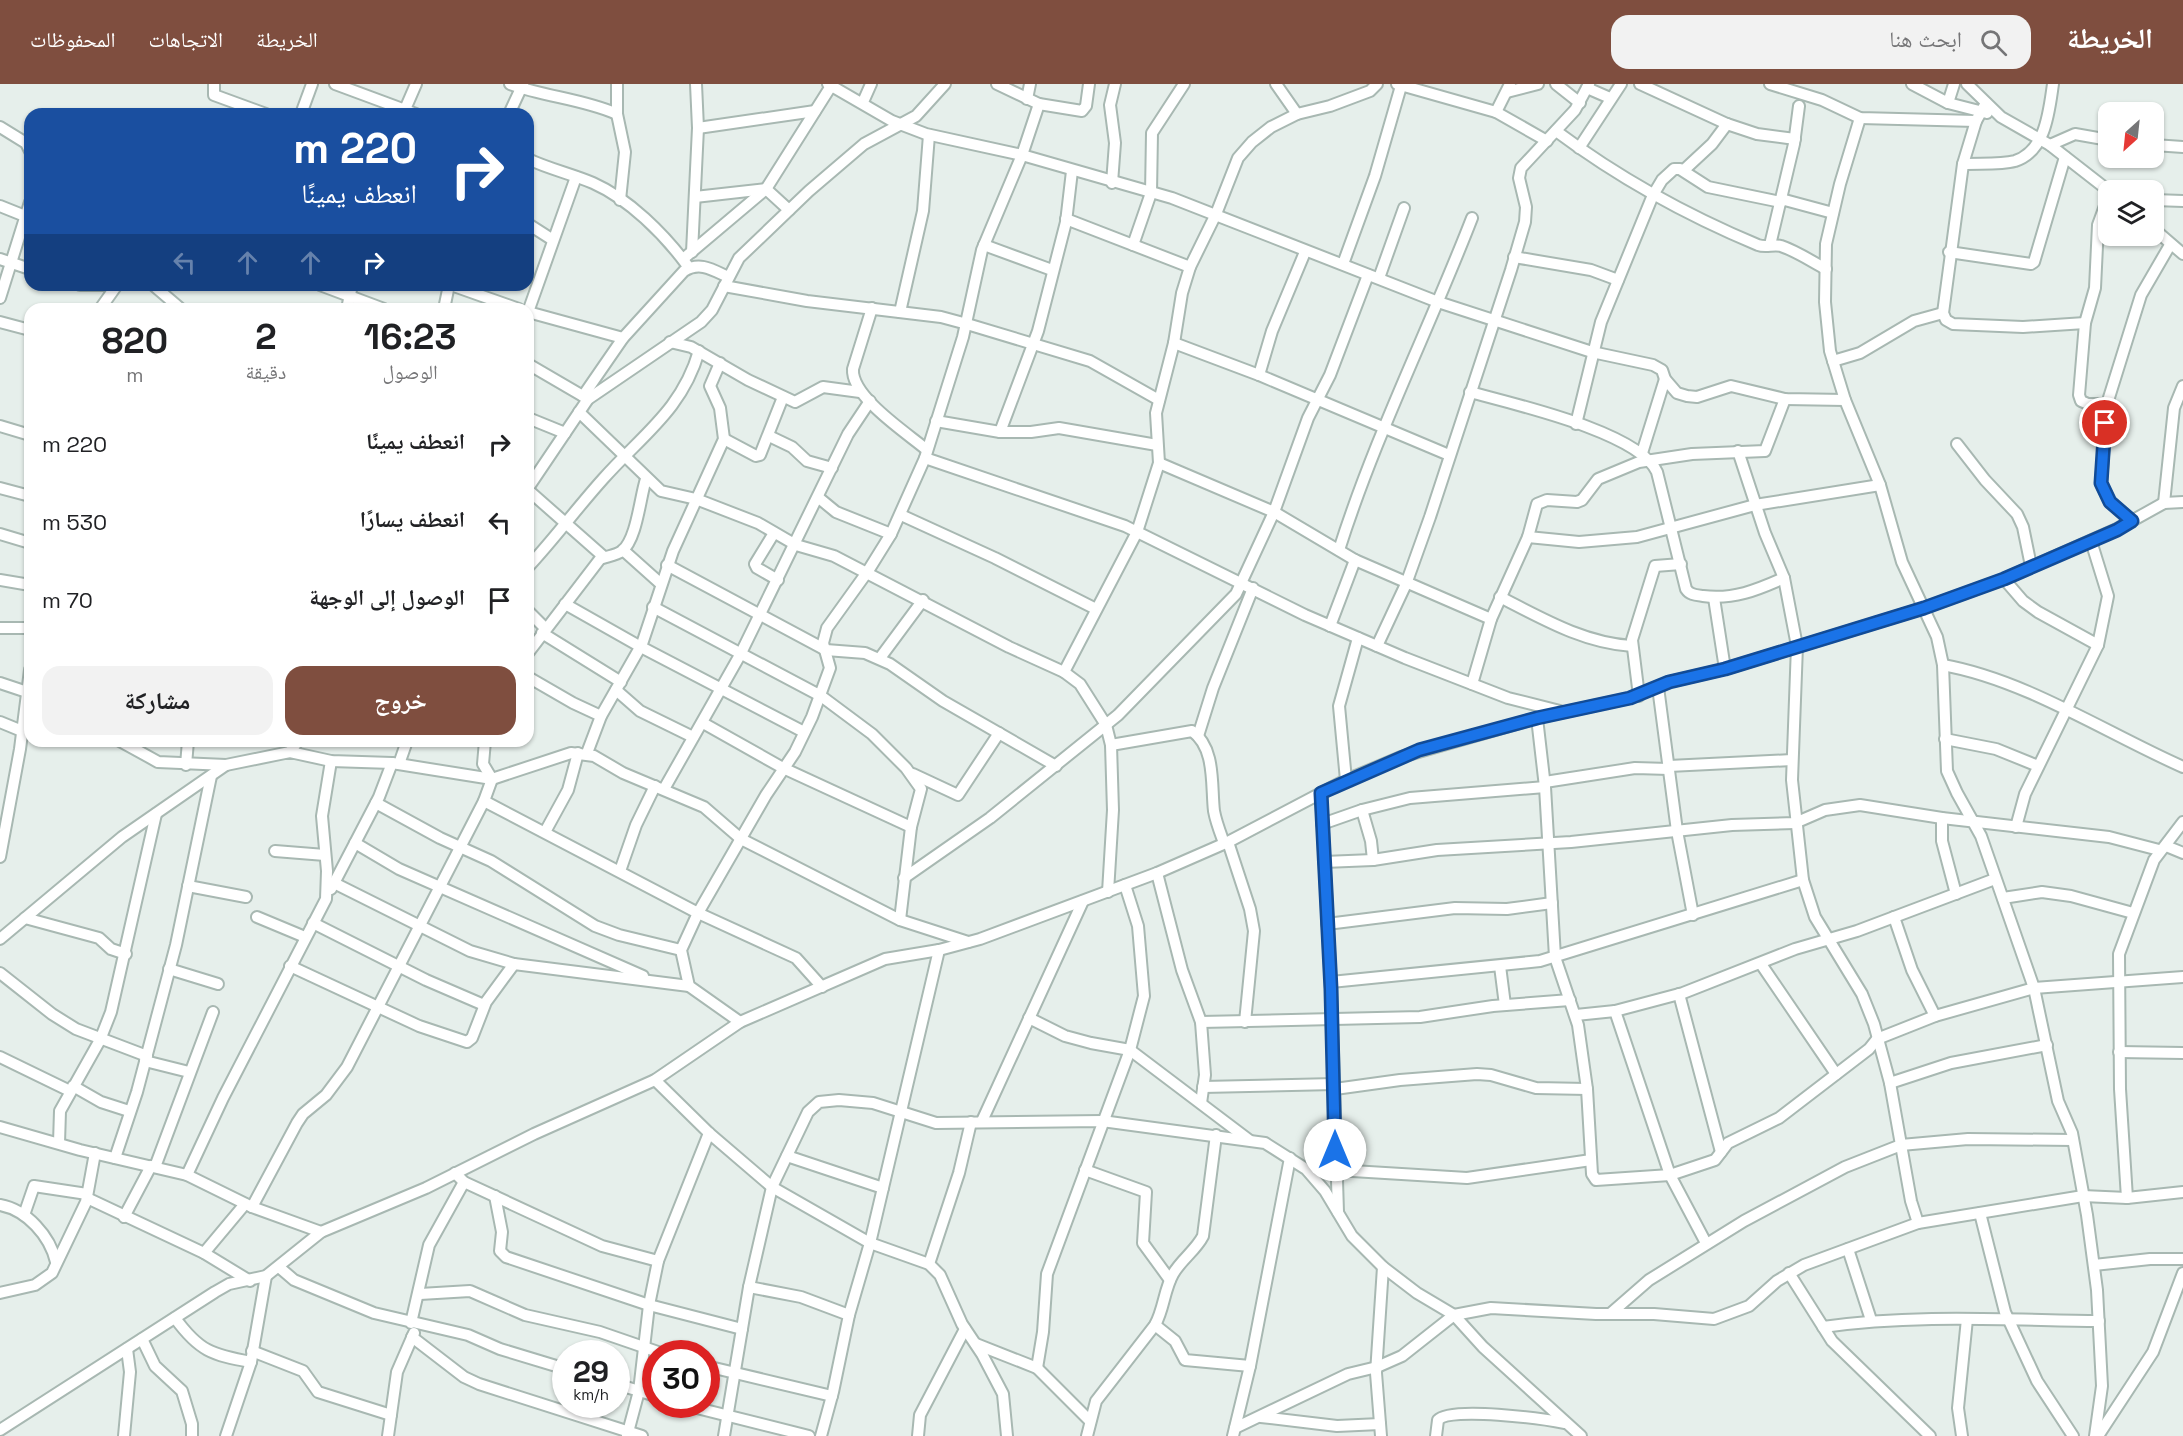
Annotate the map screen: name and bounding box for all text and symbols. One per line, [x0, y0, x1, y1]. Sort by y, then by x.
search box [1611, 15, 2031, 69]
text: الخريطة [2067, 20, 2153, 56]
text: ابحث هنا [1889, 25, 1962, 53]
text: المحفوظات [30, 26, 115, 53]
text: الاتجاهات [148, 26, 223, 53]
text: الخريطة [256, 26, 318, 53]
icon: search [1977, 26, 2010, 59]
north arrow [2098, 102, 2164, 168]
map controls [2098, 102, 2164, 246]
text: 220 m [293, 122, 417, 175]
icon: right [438, 132, 516, 210]
text: انعطف يمينًا [301, 176, 417, 211]
button: layers [2098, 180, 2164, 246]
icon: left [168, 246, 201, 279]
icon: ahead [231, 246, 264, 279]
icon: ahead [294, 246, 327, 279]
icon: right [357, 246, 390, 279]
text: 2 [255, 314, 277, 360]
text: 16:23 [364, 314, 456, 360]
text: 820 [102, 318, 168, 364]
text: دقيقة [246, 359, 286, 385]
text: الوصول [382, 359, 438, 385]
text: m [126, 362, 143, 388]
pin [2079, 397, 2130, 448]
icon: arrive [2088, 406, 2121, 439]
text: انعطف يمينًا [366, 427, 465, 455]
icon: right [483, 428, 516, 461]
text: 220 m [42, 430, 107, 458]
text: انعطف يسارًا [360, 505, 465, 533]
icon: left [483, 506, 516, 539]
text: 530 m [42, 508, 107, 536]
text: الوصول إلى الوجهة [309, 583, 465, 611]
icon: arrive [483, 584, 516, 617]
text: 70 m [42, 586, 93, 614]
button: مشاركة [42, 666, 273, 735]
button: خروج [285, 666, 516, 735]
position arrow [1303, 1118, 1367, 1182]
speed limit sign: 30 [642, 1340, 720, 1418]
text: 29 [573, 1352, 609, 1391]
text: km/h [573, 1385, 609, 1404]

